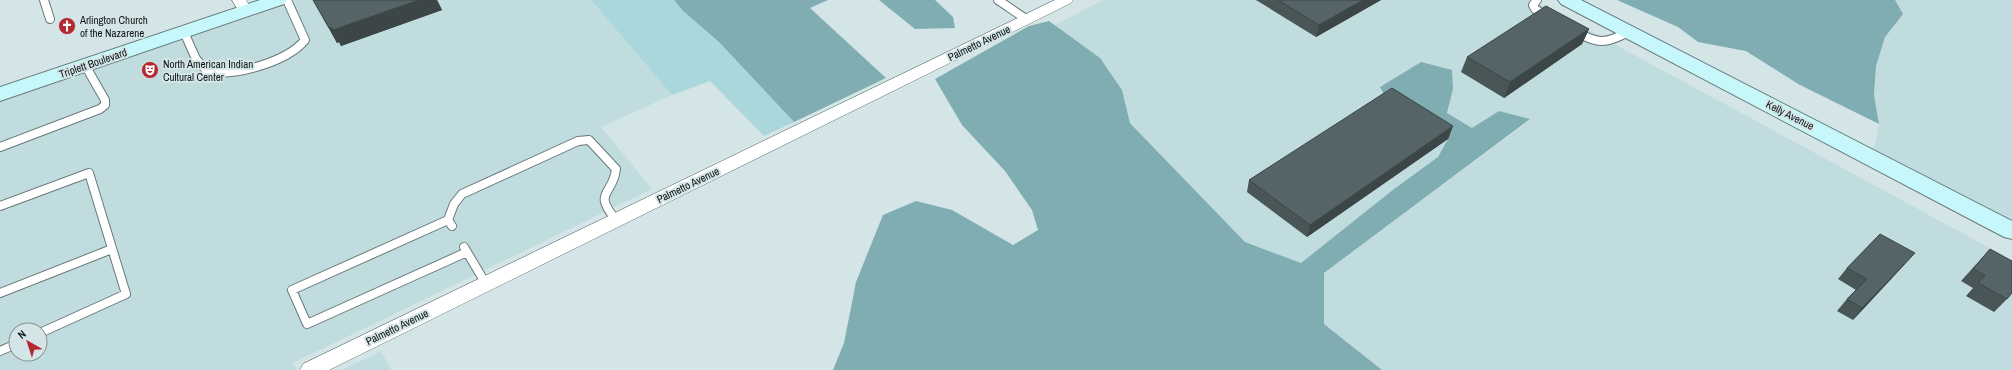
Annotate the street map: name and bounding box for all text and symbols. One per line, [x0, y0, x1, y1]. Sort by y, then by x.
place label: Arlington Church of the Nazarene [79, 13, 148, 40]
church icon: Arlington Church of the Nazarene [57, 16, 77, 36]
street label: Palmetto Avenue [945, 22, 1013, 64]
street label: Triplett Boulevard [57, 45, 129, 81]
place label: North American Indian Cultural Center [163, 57, 253, 84]
theatre icon: North American Indian Cultural Center [140, 60, 160, 80]
street label: Kelly Avenue [1764, 97, 1816, 133]
street label: Palmetto Avenue [654, 164, 722, 206]
street label: Palmetto Avenue [363, 306, 431, 348]
north arrow [8, 322, 48, 362]
text: N [15, 327, 29, 342]

